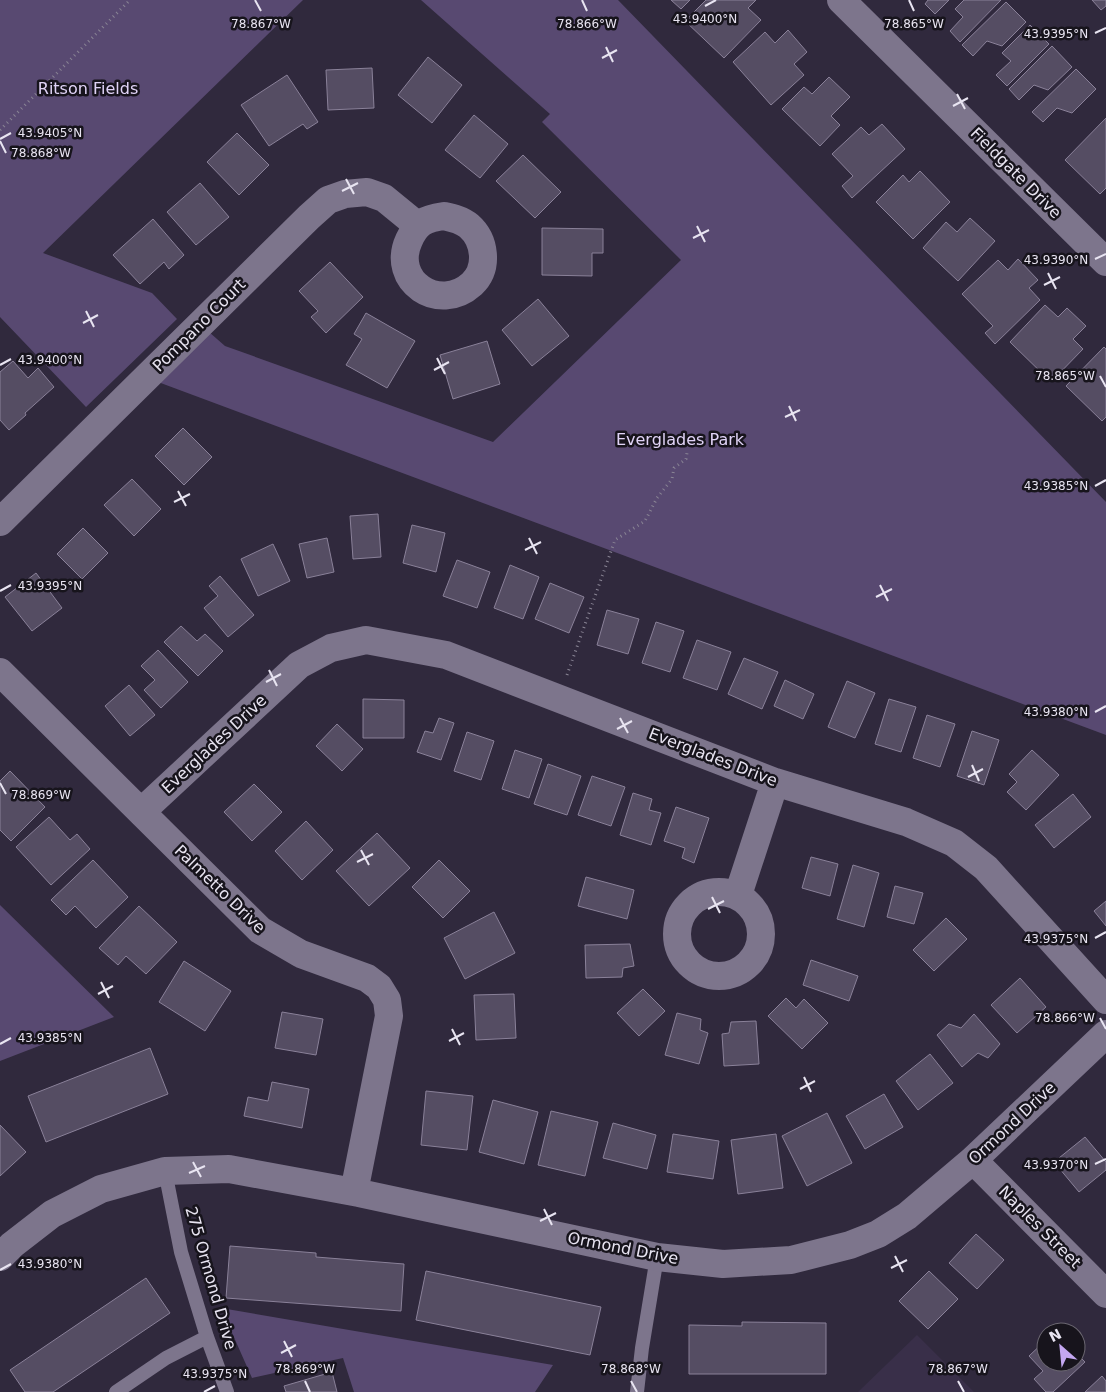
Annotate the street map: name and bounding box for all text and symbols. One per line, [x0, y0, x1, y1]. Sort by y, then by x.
text: 43.9400°N [673, 12, 737, 26]
text: 78.867°W [231, 17, 291, 31]
text: 78.866°W [557, 17, 617, 31]
text: 78.865°W [884, 17, 944, 31]
text: 43.9395°N [1024, 27, 1088, 41]
park label: Ritson Fields [38, 79, 138, 98]
street label: Fieldgate Drive [967, 124, 1065, 222]
text: 43.9405°N [18, 126, 82, 140]
text: 78.868°W [11, 146, 71, 160]
text: 43.9390°N [1024, 253, 1088, 267]
street label: Pompano Court [149, 275, 249, 375]
text: 43.9400°N [18, 353, 82, 367]
text: 78.865°W [1035, 369, 1095, 383]
park label: Everglades Park [616, 430, 745, 449]
text: 43.9385°N [1024, 479, 1088, 493]
text: 43.9395°N [18, 579, 82, 593]
street label: Everglades Drive [158, 691, 270, 797]
text: 43.9380°N [1024, 705, 1088, 719]
street label: Everglades Drive [646, 724, 780, 790]
text: 78.869°W [11, 788, 71, 802]
street label: Palmetto Drive [171, 841, 269, 937]
text: 43.9375°N [1024, 932, 1088, 946]
text: 78.866°W [1035, 1011, 1095, 1025]
text: 43.9385°N [18, 1031, 82, 1045]
street label: Ormond Drive [964, 1078, 1060, 1168]
text: 43.9370°N [1024, 1158, 1088, 1172]
street label: Naples Street [995, 1182, 1085, 1272]
street label: 275 Ormond Drive [181, 1204, 241, 1352]
street label: Ormond Drive [566, 1228, 680, 1268]
text: 43.9380°N [18, 1257, 82, 1271]
north arrow [1036, 1322, 1086, 1372]
text: N [1046, 1326, 1064, 1345]
text: 78.869°W [275, 1362, 335, 1376]
text: 78.868°W [601, 1362, 661, 1376]
text: 78.867°W [928, 1362, 988, 1376]
text: 43.9375°N [183, 1367, 247, 1381]

